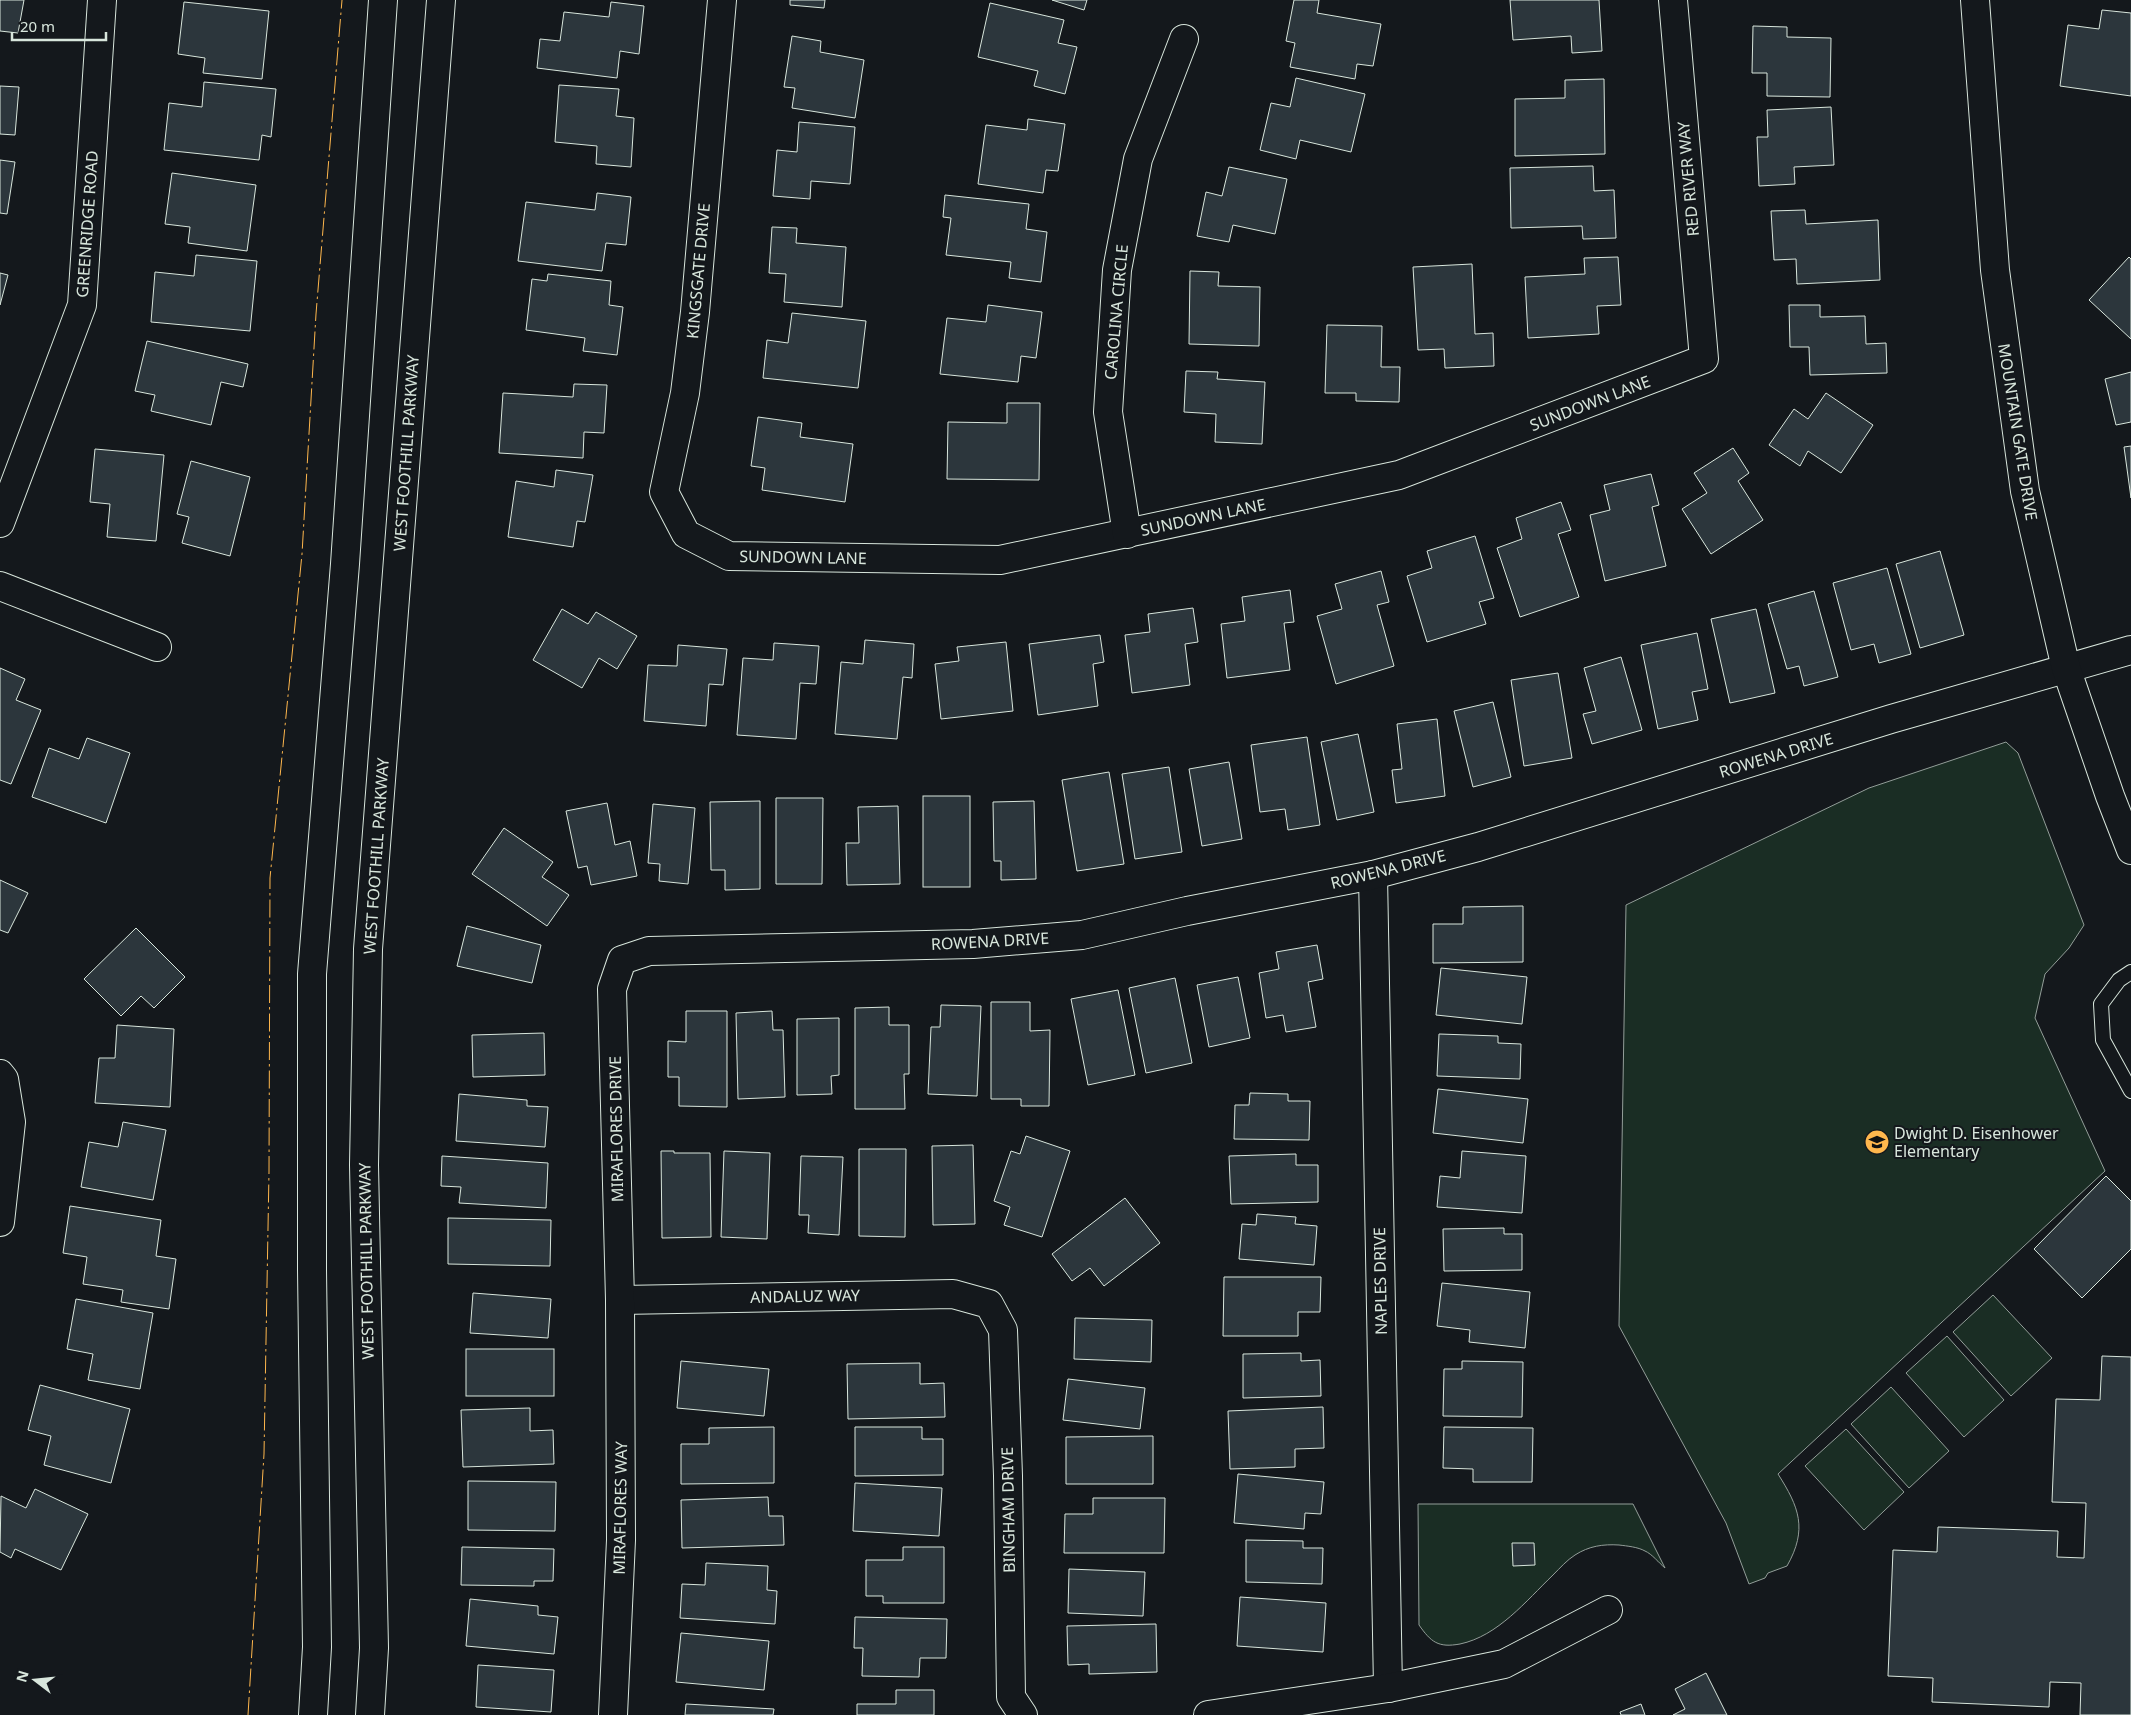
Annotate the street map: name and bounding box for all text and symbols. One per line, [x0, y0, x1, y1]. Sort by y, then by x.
scale bar [12, 10, 106, 42]
text: 20 m [20, 16, 55, 36]
street label: RED RIVER WAY [1672, 120, 1704, 237]
street label: GREENRIDGE ROAD [71, 150, 103, 298]
street label: KINGSGATE DRIVE [681, 202, 715, 340]
street label: CAROLINA CIRCLE [1099, 243, 1133, 381]
street label: MOUNTAIN GATE DRIVE [1993, 342, 2043, 522]
street label: WEST FOOTHILL PARKWAY [388, 353, 424, 552]
street label: SUNDOWN LANE [1527, 370, 1653, 436]
street label: SUNDOWN LANE [1138, 493, 1268, 541]
street label: SUNDOWN LANE [739, 545, 867, 569]
street label: ROWENA DRIVE [1716, 727, 1836, 783]
street label: WEST FOOTHILL PARKWAY [358, 756, 394, 955]
street label: ROWENA DRIVE [1328, 844, 1448, 894]
street label: ROWENA DRIVE [930, 927, 1050, 955]
street label: MIRAFLORES DRIVE [604, 1056, 628, 1202]
place label: Dwight D. Eisenhower Elementary [1894, 1122, 2059, 1162]
school or university icon: Dwight D. Eisenhower Elementary [1864, 1129, 1890, 1155]
street label: WEST FOOTHILL PARKWAY [353, 1161, 379, 1360]
street label: NAPLES DRIVE [1368, 1227, 1392, 1335]
street label: ANDALUZ WAY [750, 1284, 861, 1308]
street label: MIRAFLORES WAY [608, 1440, 632, 1575]
street label: BINGHAM DRIVE [996, 1447, 1020, 1573]
north arrow [10, 1655, 60, 1705]
text: N [11, 1668, 33, 1684]

